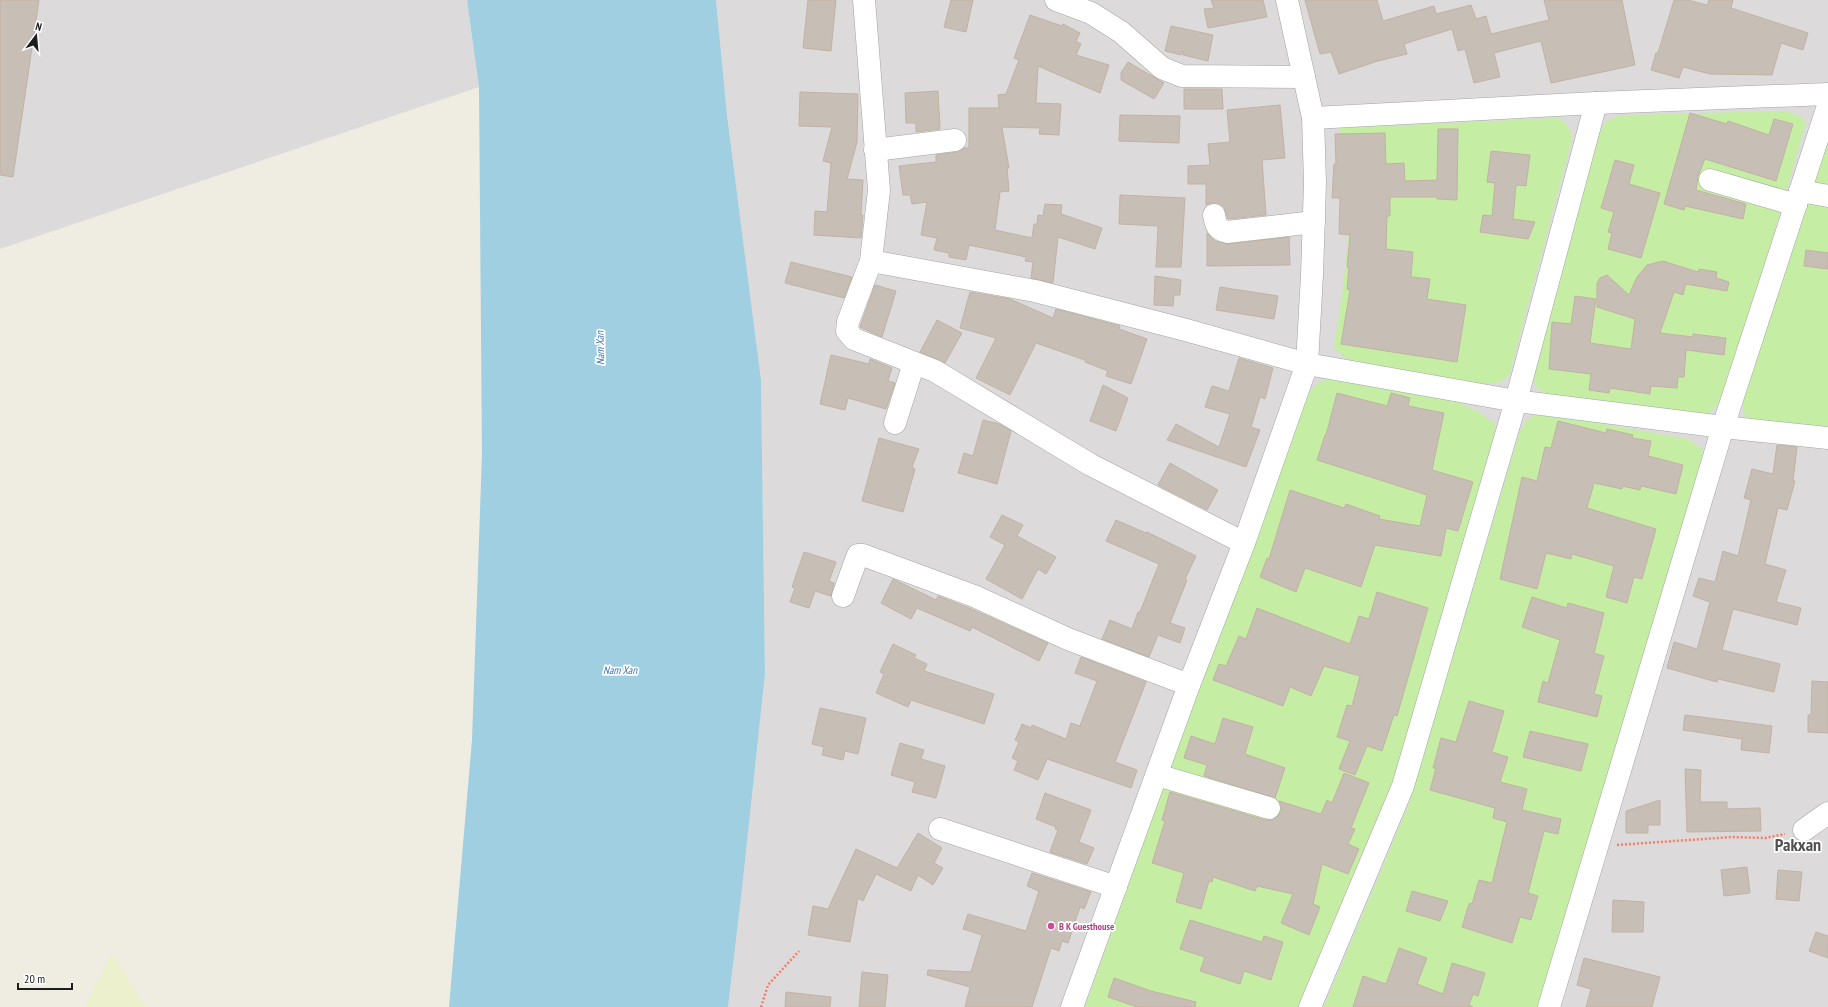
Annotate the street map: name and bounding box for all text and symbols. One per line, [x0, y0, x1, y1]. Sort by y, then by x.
north arrow [16, 16, 56, 56]
text: N [34, 19, 44, 34]
water label: Nam Xan [593, 330, 607, 365]
water label: Nam Xan [603, 663, 638, 677]
district label: Pakxan [1775, 833, 1821, 856]
place label: B K Guesthouse [1059, 920, 1114, 933]
marker: B K Guesthouse [1046, 921, 1056, 931]
scale bar [18, 965, 72, 991]
text: 20 m [24, 971, 45, 986]

